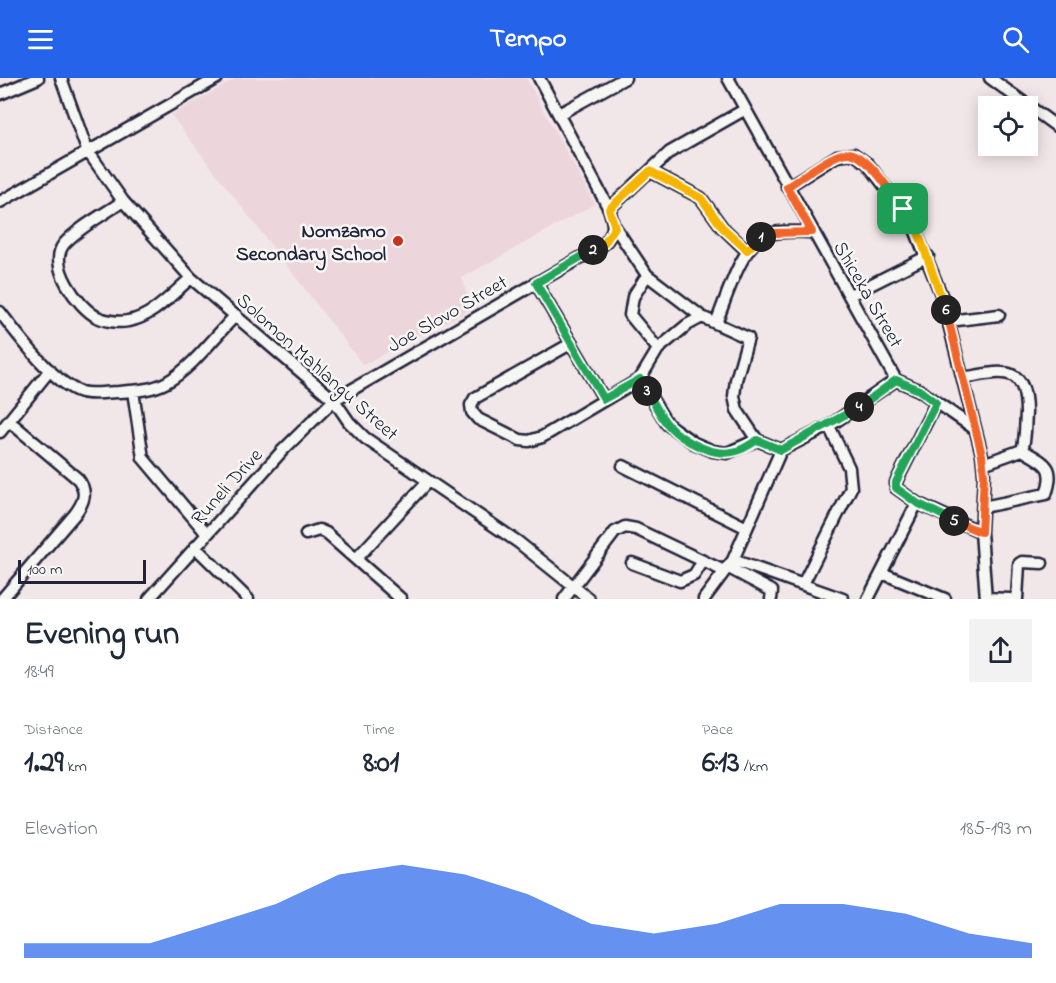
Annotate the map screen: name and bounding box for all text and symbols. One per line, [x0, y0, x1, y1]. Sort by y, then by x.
text: Tempo [489, 20, 567, 59]
icon: menu [24, 23, 57, 56]
icon: search [999, 23, 1032, 56]
map controls [978, 96, 1038, 156]
button: locate [978, 96, 1038, 156]
pin [877, 183, 928, 234]
icon: arrive [886, 192, 919, 225]
place label: Nomzamo Secondary School [236, 218, 386, 271]
pin: 1 [746, 222, 776, 252]
text: 1 [758, 225, 764, 249]
marker: Nomzamo Secondary School [391, 234, 405, 248]
pin: 2 [578, 235, 608, 265]
street label: Shiceka Street [825, 237, 909, 354]
text: 2 [589, 238, 597, 262]
street label: Joe Slovo Street [383, 269, 514, 361]
street label: Solomon Mahlangu Street [228, 287, 404, 450]
pin: 6 [931, 295, 961, 325]
text: 6 [942, 298, 950, 322]
pin: 3 [632, 376, 662, 406]
text: 3 [644, 379, 650, 403]
pin: 4 [844, 392, 874, 422]
text: 4 [856, 395, 862, 419]
street label: Runeli Drive [185, 443, 270, 533]
pin: 5 [939, 506, 969, 536]
text: 5 [949, 509, 959, 533]
scale bar [18, 557, 146, 585]
text: 100 m [27, 558, 62, 582]
text: Evening run [24, 611, 179, 659]
button: share [969, 619, 1032, 682]
text: 18:49 [24, 658, 54, 687]
text: Distance [24, 718, 83, 742]
text: Time [363, 718, 395, 742]
text: Pace [702, 718, 733, 742]
text: 1.29 [24, 742, 64, 786]
text: 8:01 [363, 742, 399, 786]
text: 6:13 [702, 742, 740, 786]
text: km [64, 755, 87, 779]
text: /km [740, 755, 768, 779]
text: Elevation [24, 815, 98, 844]
text: 185–193 m [960, 815, 1032, 844]

